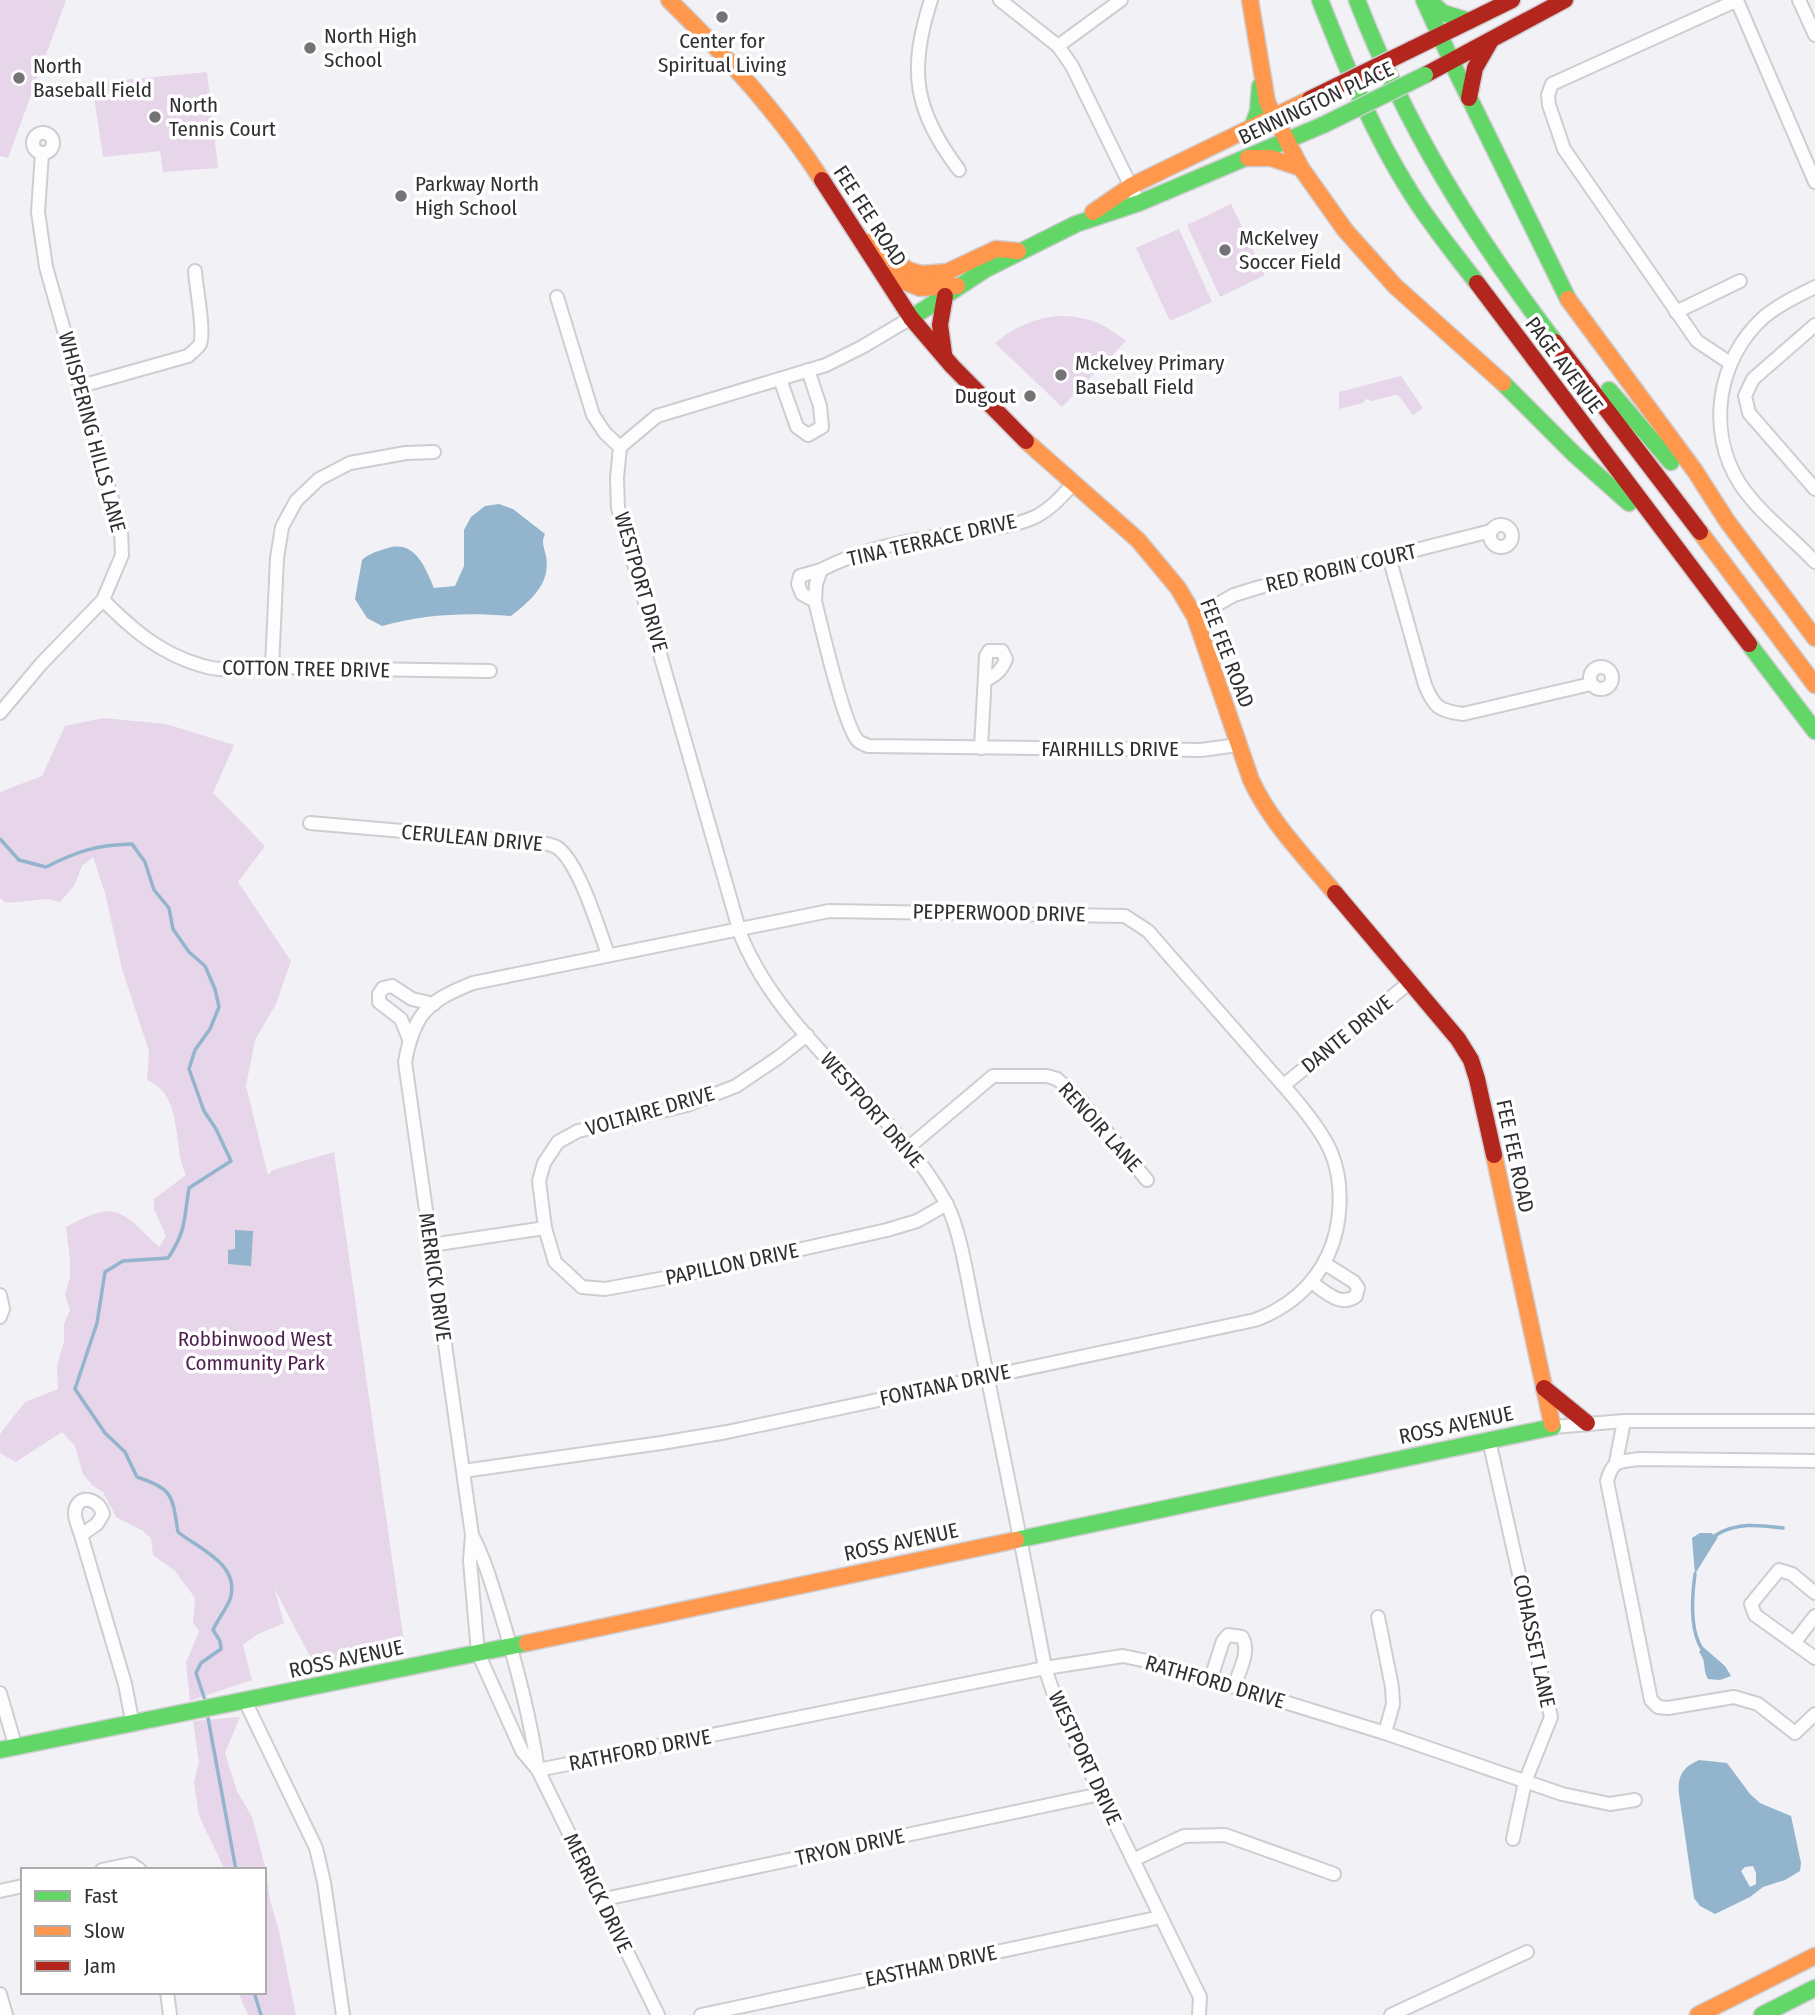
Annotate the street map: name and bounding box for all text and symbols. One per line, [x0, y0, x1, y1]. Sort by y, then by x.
marker: Center for Spiritual Living [714, 9, 730, 25]
place label: North High School [324, 23, 417, 73]
place label: Center for Spiritual Living [658, 28, 786, 78]
marker: North High School [302, 40, 318, 56]
place label: North Baseball Field [33, 53, 152, 103]
street label: BENNINGTON PLACE [1234, 56, 1398, 150]
marker: North Baseball Field [11, 70, 27, 86]
place label: North Tennis Court [169, 92, 276, 142]
marker: North Tennis Court [147, 109, 163, 125]
street label: FEE FEE ROAD [828, 161, 912, 271]
place label: Parkway North High School [415, 171, 539, 221]
marker: Parkway North High School [393, 188, 409, 204]
place label: McKelvey Soccer Field [1239, 225, 1341, 275]
marker: McKelvey Soccer Field [1217, 242, 1233, 258]
street label: PAGE AVENUE [1519, 312, 1609, 418]
street label: WHISPERING HILLS LANE [53, 329, 131, 535]
place label: Mckelvey Primary Baseball Field [1075, 350, 1225, 400]
marker: Mckelvey Primary Baseball Field [1053, 367, 1069, 383]
place label: Dugout [954, 383, 1016, 409]
marker: Dugout [1022, 388, 1038, 404]
street label: TINA TERRACE DRIVE [845, 508, 1019, 572]
street label: WESTPORT DRIVE [609, 509, 673, 655]
street label: RED ROBIN COURT [1263, 538, 1419, 598]
street label: FEE FEE ROAD [1194, 595, 1260, 711]
street label: COTTON TREE DRIVE [222, 655, 390, 683]
street label: FAIRHILLS DRIVE [1041, 736, 1179, 762]
street label: CERULEAN DRIVE [400, 819, 544, 857]
street label: PEPPERWOOD DRIVE [912, 898, 1086, 928]
street label: DANTE DRIVE [1296, 989, 1398, 1079]
street label: WESTPORT DRIVE [815, 1047, 929, 1173]
street label: RENOIR LANE [1053, 1077, 1147, 1177]
street label: VOLTAIRE DRIVE [583, 1080, 717, 1142]
street label: FEE FEE ROAD [1490, 1097, 1540, 1215]
street label: MERRICK DRIVE [413, 1211, 457, 1343]
street label: PAPILLON DRIVE [663, 1237, 801, 1291]
park label: Robbinwood West Community Park [178, 1326, 332, 1376]
street label: FONTANA DRIVE [877, 1358, 1013, 1412]
street label: ROSS AVENUE [1396, 1400, 1516, 1450]
street label: ROSS AVENUE [841, 1517, 961, 1567]
street label: COHASSET LANE [1507, 1572, 1561, 1710]
street label: ROSS AVENUE [286, 1634, 406, 1684]
street label: RATHFORD DRIVE [1142, 1650, 1288, 1714]
street label: WESTPORT DRIVE [1043, 1687, 1127, 1829]
street label: RATHFORD DRIVE [567, 1723, 713, 1777]
street label: TRYON DRIVE [793, 1823, 907, 1871]
street label: MERRICK DRIVE [558, 1829, 638, 1957]
legend [21, 1868, 266, 1994]
text: Fast [84, 1883, 118, 1909]
text: Slow [84, 1918, 125, 1944]
street label: EASTHAM DRIVE [863, 1939, 999, 1993]
text: Jam [84, 1953, 116, 1979]

